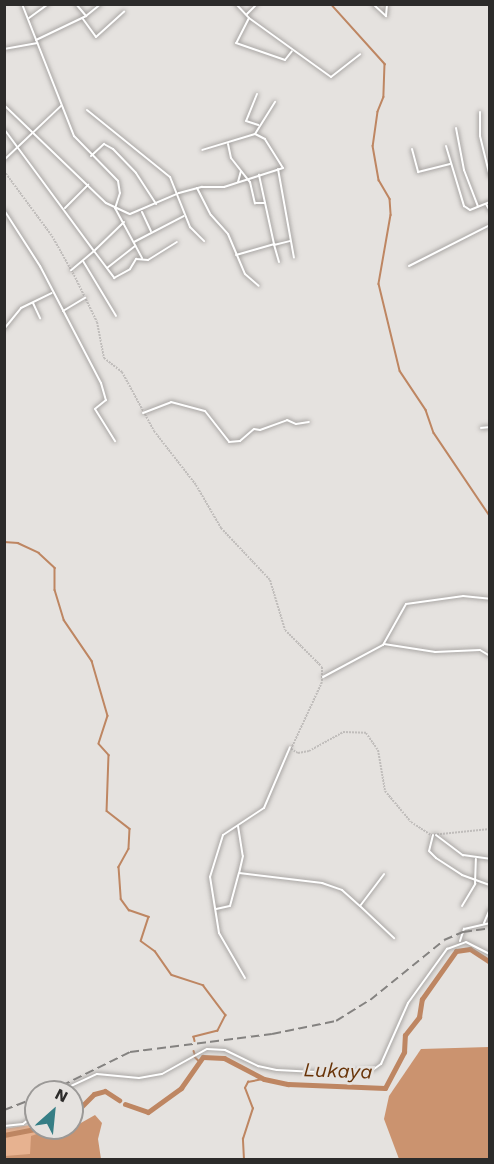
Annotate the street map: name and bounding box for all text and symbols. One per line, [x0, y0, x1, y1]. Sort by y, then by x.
water label: Lukaya [303, 1058, 373, 1084]
north arrow [24, 1080, 84, 1140]
text: N [52, 1084, 71, 1106]

